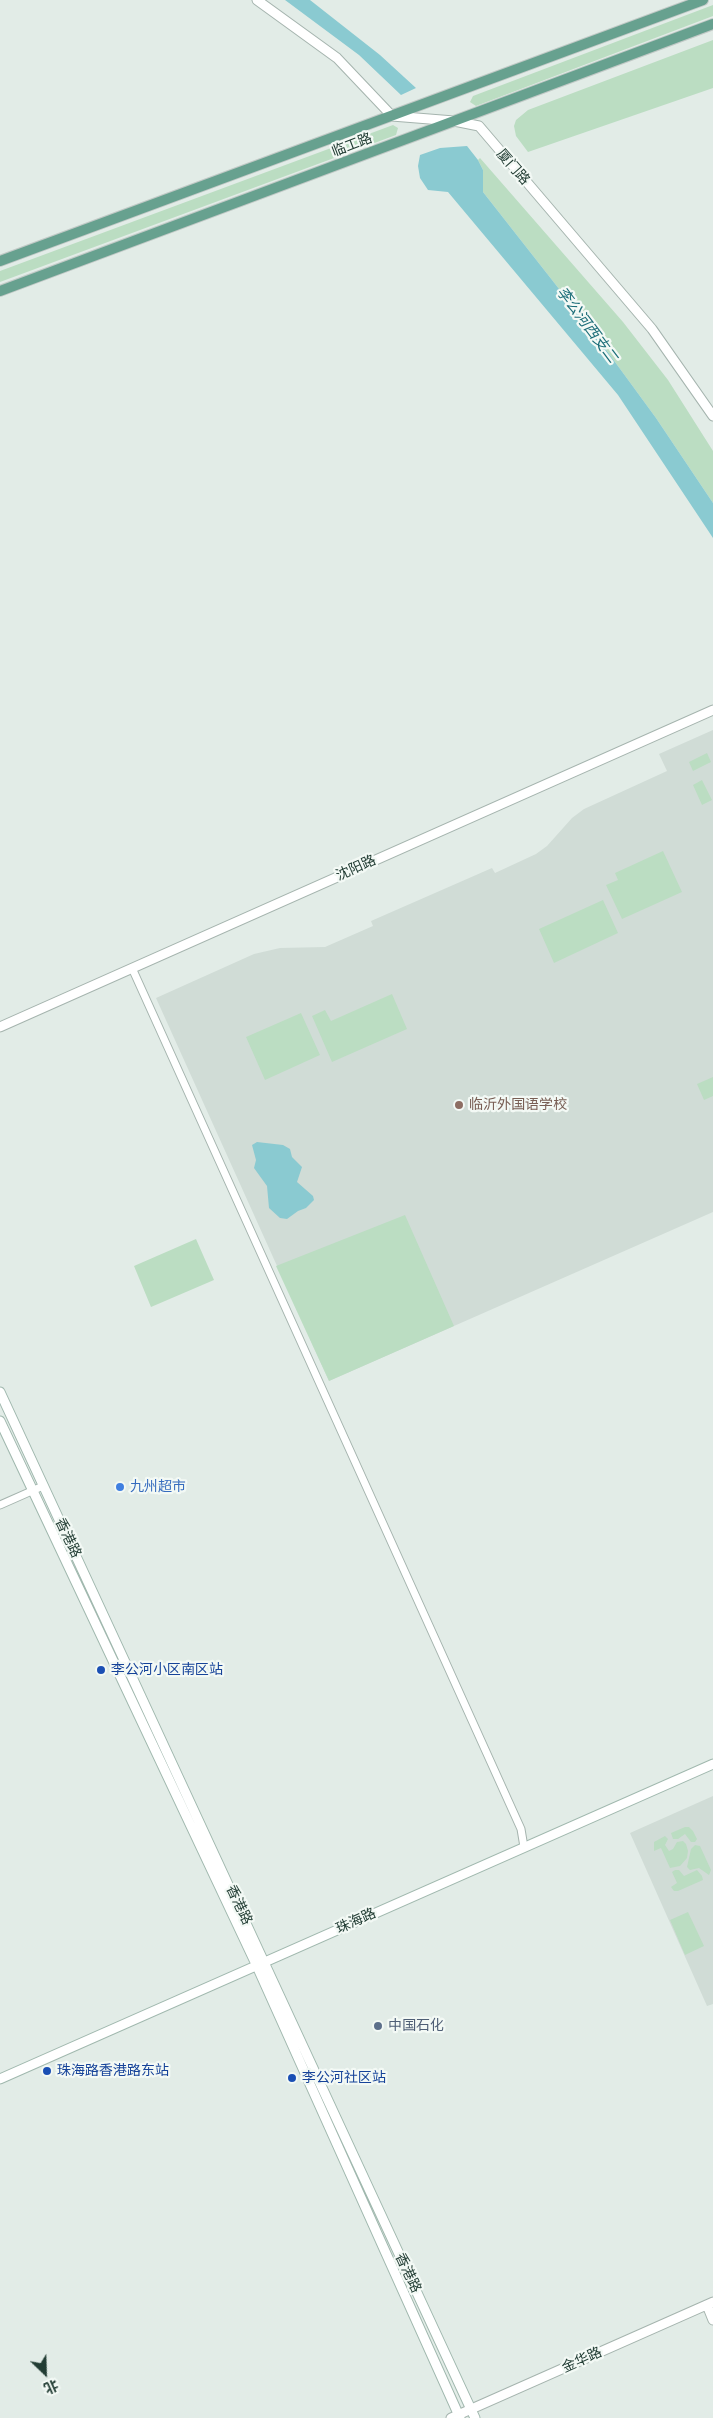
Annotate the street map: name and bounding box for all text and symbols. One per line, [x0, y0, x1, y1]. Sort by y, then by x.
street label: 临工路 [329, 130, 375, 160]
street label: 厦门路 [493, 146, 533, 188]
water label: 李公河西支二 [553, 284, 621, 366]
street label: 沈阳路 [333, 852, 379, 884]
place label: 临沂外国语学校 [469, 1097, 567, 1113]
marker: 临沂外国语学校 [453, 1099, 465, 1111]
place label: 九州超市 [130, 1479, 186, 1495]
marker: 九州超市 [114, 1481, 126, 1493]
street label: 香港路 [52, 1515, 84, 1561]
place label: 李公河小区南区站 [111, 1662, 223, 1678]
marker: 李公河小区南区站 [95, 1664, 107, 1676]
street label: 香港路 [223, 1882, 255, 1928]
street label: 珠海路 [333, 1905, 379, 1937]
place label: 中国石化 [388, 2018, 444, 2034]
marker: 中国石化 [372, 2020, 384, 2032]
place label: 珠海路香港路东站 [57, 2063, 169, 2079]
marker: 珠海路香港路东站 [41, 2065, 53, 2077]
place label: 李公河社区站 [302, 2070, 386, 2086]
marker: 李公河社区站 [286, 2072, 298, 2084]
street label: 香港路 [392, 2250, 424, 2296]
street label: 金华路 [559, 2344, 605, 2376]
north arrow [20, 2348, 70, 2398]
text: 北 [41, 2377, 61, 2397]

